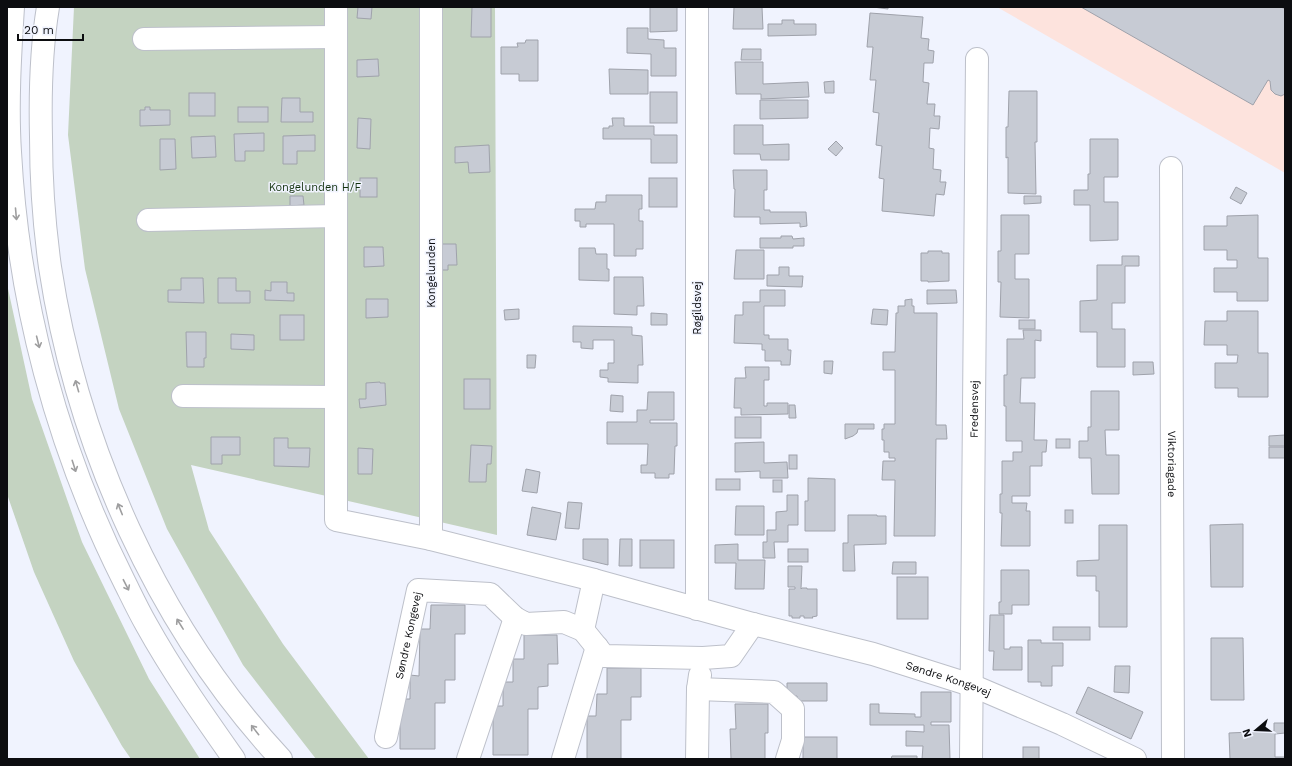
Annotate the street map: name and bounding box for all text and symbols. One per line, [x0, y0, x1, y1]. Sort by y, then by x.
scale bar [18, 16, 83, 42]
text: 20 m [24, 23, 54, 37]
park label: Kongelunden H/F [269, 181, 362, 194]
one-way arrow [12, 207, 19, 220]
street label: Kongelunden [425, 238, 438, 308]
street label: Røgildsvej [691, 281, 704, 335]
one-way arrow [34, 335, 42, 348]
one-way arrow [73, 380, 80, 393]
street label: Fredensvej [967, 380, 981, 438]
street label: Viktoriagade [1165, 431, 1179, 497]
one-way arrow [71, 460, 78, 473]
one-way arrow [115, 503, 123, 515]
one-way arrow [123, 579, 130, 591]
street label: Søndre Kongevej [392, 590, 424, 680]
one-way arrow [176, 618, 184, 630]
street label: Søndre Kongevej [904, 658, 993, 699]
north arrow [1236, 710, 1276, 750]
one-way arrow [251, 725, 259, 736]
text: N [1240, 727, 1254, 739]

